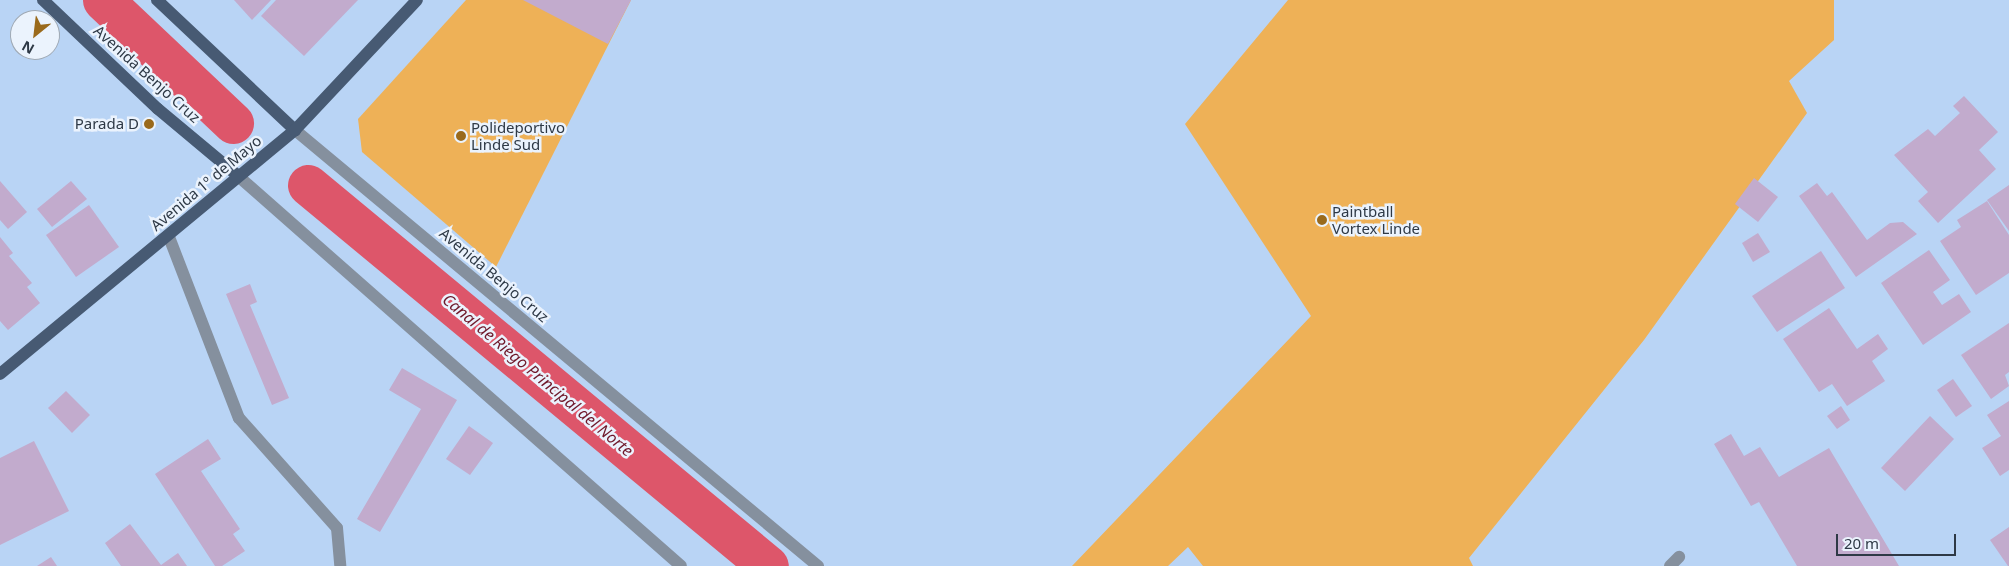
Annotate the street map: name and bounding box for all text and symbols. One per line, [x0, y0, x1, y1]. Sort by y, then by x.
north arrow [10, 10, 60, 60]
street label: Avenida Benjo Cruz [90, 22, 204, 126]
text: N [18, 37, 38, 59]
place label: Parada D [75, 115, 139, 133]
marker: Parada D [143, 118, 155, 130]
place label: Polideportivo Linde Sud [471, 118, 565, 153]
marker: Polideportivo Linde Sud [455, 130, 467, 142]
street label: Avenida 1º de Mayo [147, 131, 265, 235]
place label: Paintball Vortex Linde [1332, 202, 1420, 237]
marker: Paintball Vortex Linde [1316, 214, 1328, 226]
street label: Avenida Benjo Cruz [436, 224, 552, 326]
water label: Canal de Riego Principal del Norte [439, 290, 637, 460]
scale bar [1839, 524, 1959, 556]
text: 20 m [1844, 533, 1879, 553]

